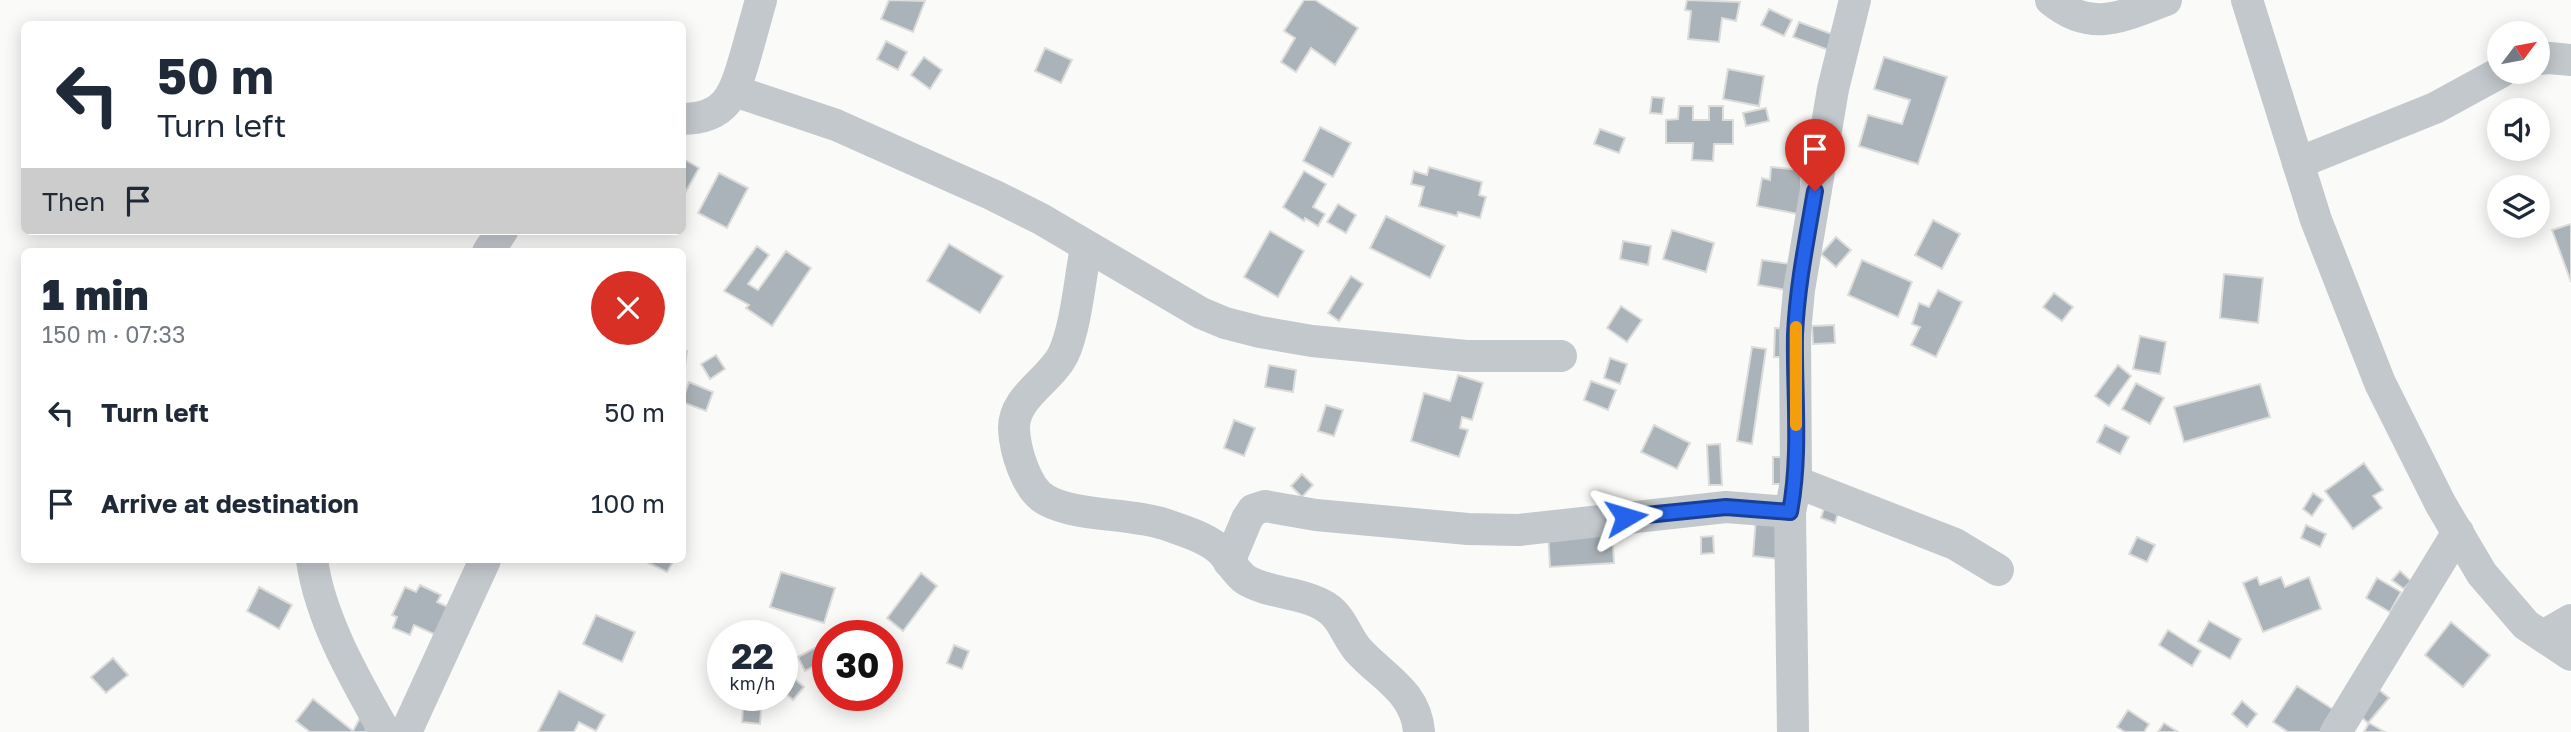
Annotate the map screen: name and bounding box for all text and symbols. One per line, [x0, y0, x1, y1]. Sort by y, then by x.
north arrow [2487, 21, 2550, 84]
map controls [2487, 21, 2550, 238]
text: 50 m [157, 46, 274, 105]
icon: left [42, 49, 133, 140]
button: sound [2487, 98, 2550, 161]
text: Turn left [157, 106, 286, 144]
pin [1785, 119, 1845, 191]
icon: arrive [1796, 130, 1834, 168]
button: layers [2487, 175, 2550, 238]
icon: arrive [119, 182, 157, 220]
text: Then [42, 186, 105, 217]
text: 1 min [42, 269, 149, 319]
button: close [591, 271, 665, 345]
text: 150 m · 07:33 [42, 320, 186, 348]
icon: left [42, 394, 80, 432]
text: Turn left [101, 397, 209, 428]
text: 50 m [604, 397, 665, 428]
position arrow [1589, 480, 1663, 554]
icon: arrive [42, 485, 80, 523]
text: Arrive at destination [101, 488, 359, 519]
text: 100 m [591, 488, 665, 519]
speed limit sign: 30 [812, 620, 903, 711]
text: 22 [731, 635, 774, 677]
text: km/h [730, 672, 775, 694]

